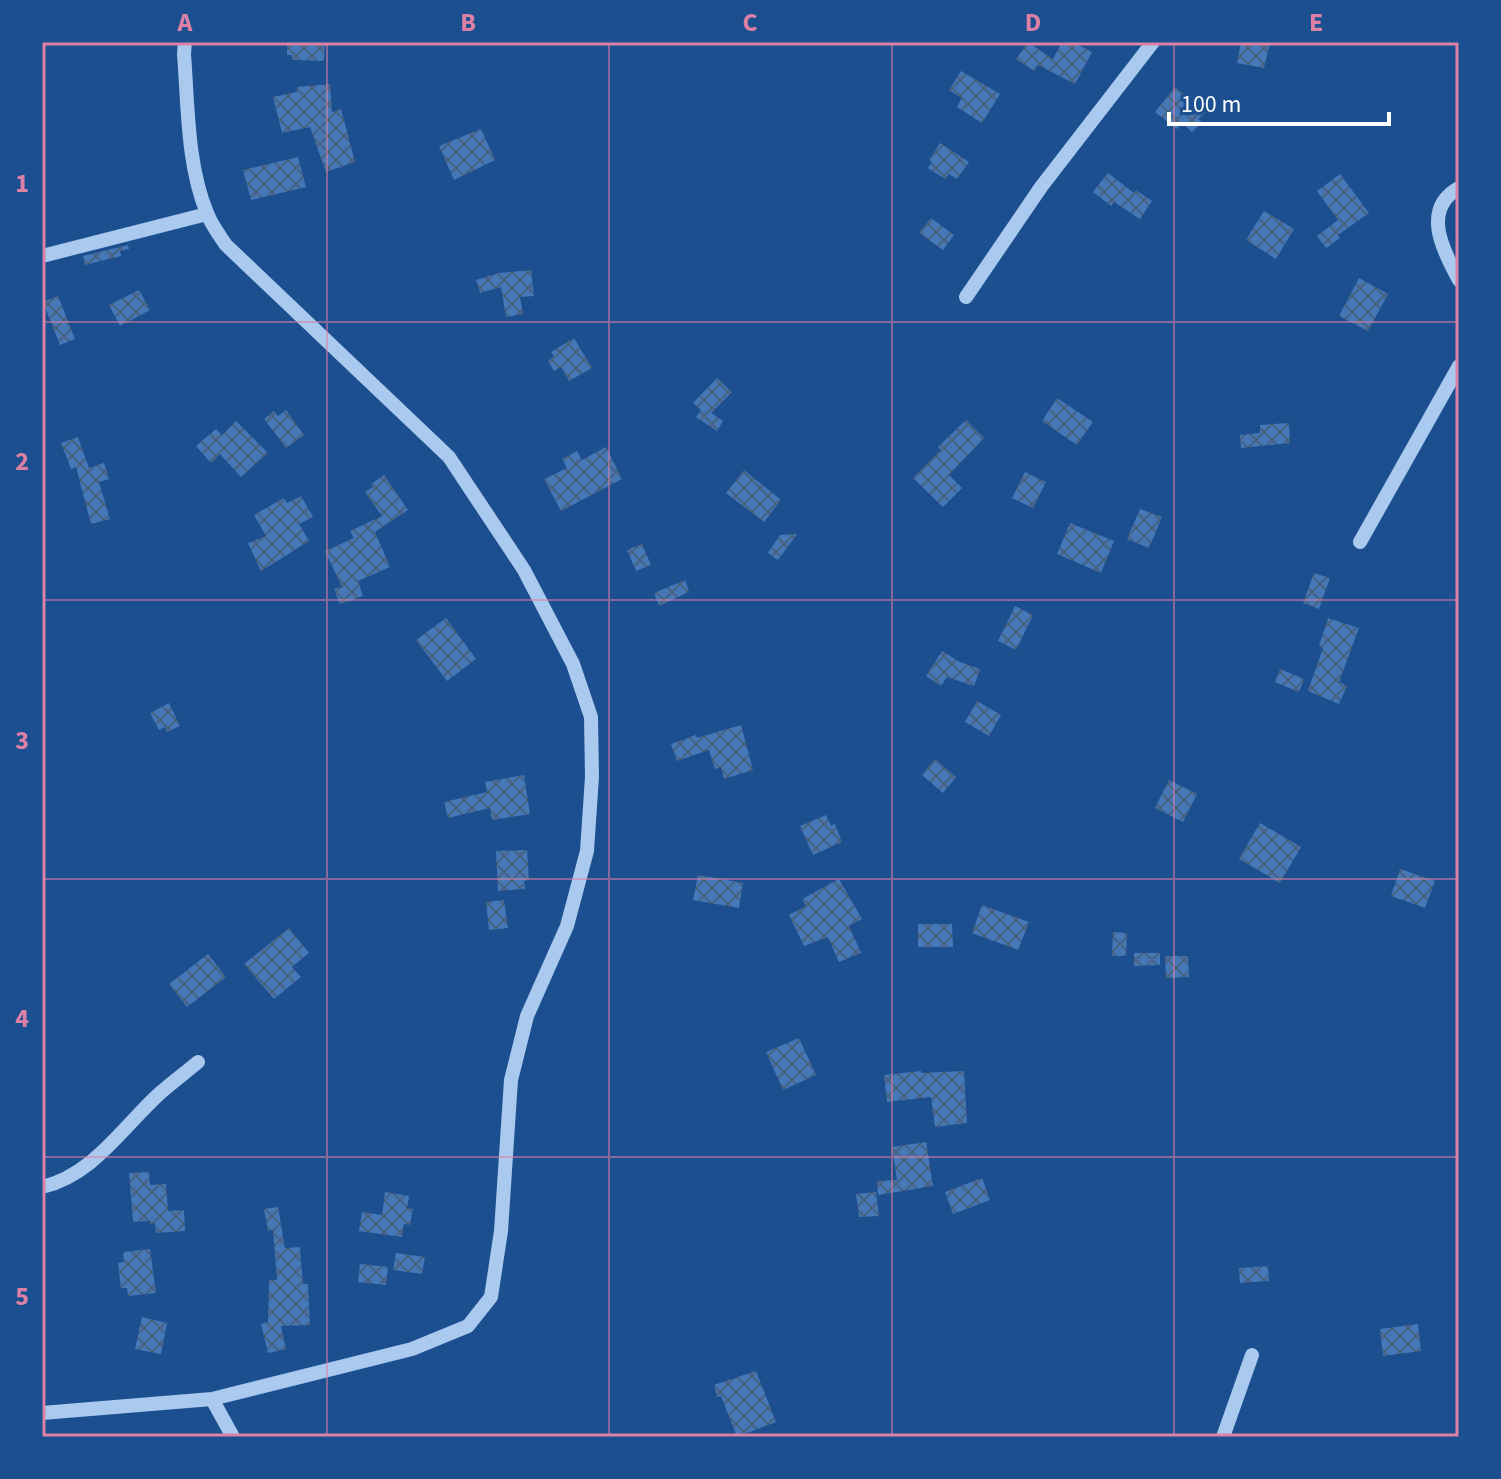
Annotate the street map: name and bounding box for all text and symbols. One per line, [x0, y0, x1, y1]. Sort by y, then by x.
text: A [177, 4, 194, 41]
text: B [460, 4, 476, 41]
text: C [742, 4, 758, 41]
text: D [1025, 4, 1041, 41]
text: E [1309, 4, 1323, 41]
scale bar [1169, 76, 1389, 126]
text: 100 m [1181, 87, 1241, 122]
text: 1 [15, 165, 29, 202]
text: 2 [15, 443, 29, 480]
text: 3 [15, 722, 29, 759]
text: 4 [15, 1000, 29, 1037]
text: 5 [15, 1278, 29, 1315]

